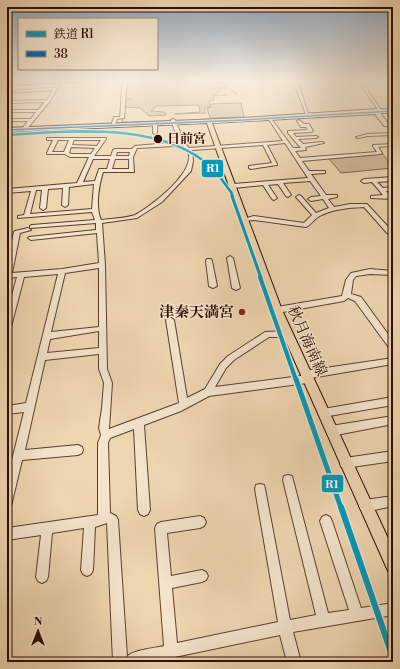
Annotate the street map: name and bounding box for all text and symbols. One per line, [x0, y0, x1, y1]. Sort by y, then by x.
legend [18, 18, 158, 70]
text: 鉄道 R1 [53, 27, 95, 42]
text: 38 [54, 47, 68, 62]
place label: 日前宮 [167, 131, 206, 147]
marker: 日前宮 [152, 133, 164, 145]
line badge: R1 [201, 159, 224, 178]
text: R1 [206, 162, 220, 176]
place label: 津秦天満宮 [159, 303, 234, 322]
street label: 秋月海南線 [283, 303, 331, 379]
marker: 津秦天満宮 [237, 307, 247, 317]
line badge: R1 [321, 474, 344, 493]
text: R1 [325, 478, 339, 492]
north arrow [18, 611, 58, 651]
text: N [34, 615, 43, 629]

